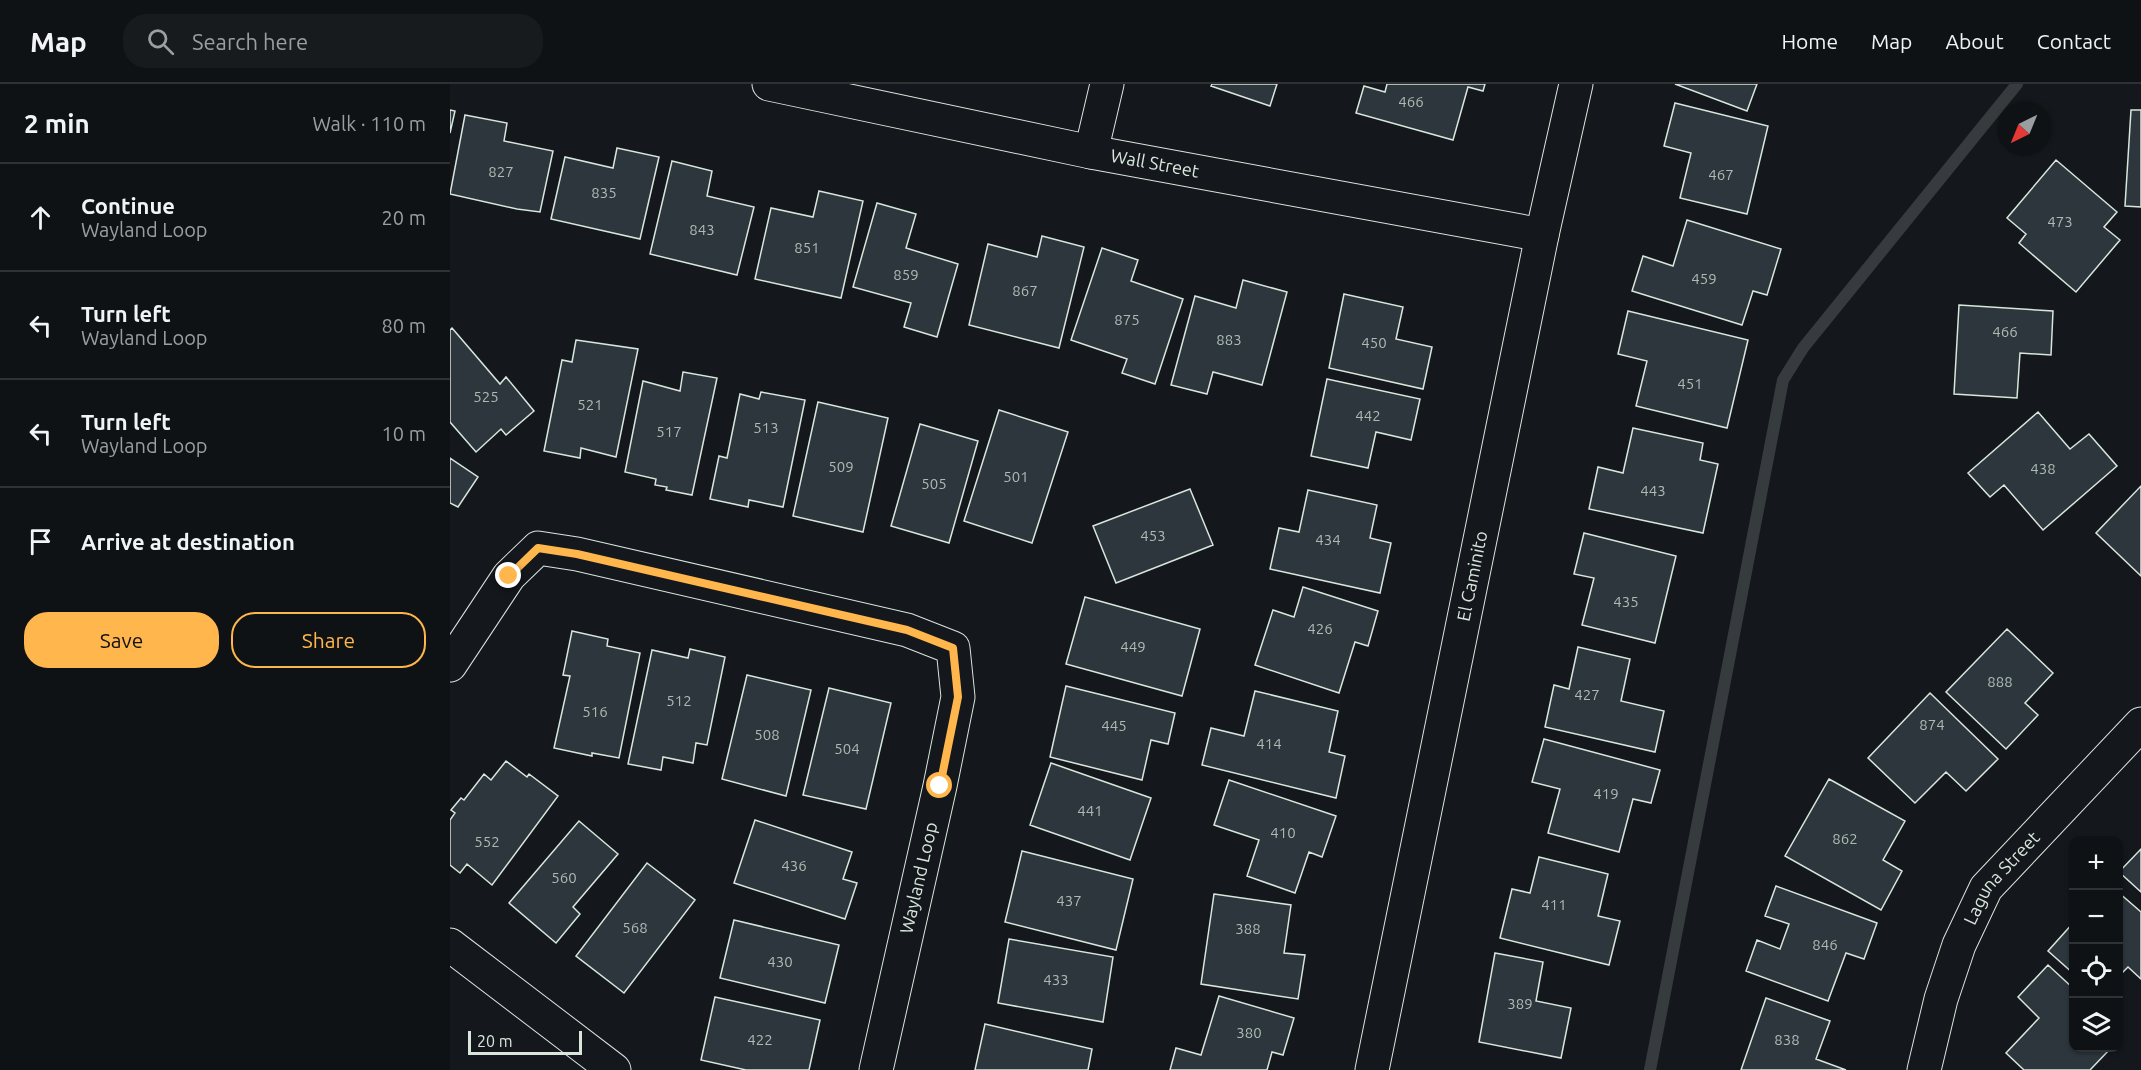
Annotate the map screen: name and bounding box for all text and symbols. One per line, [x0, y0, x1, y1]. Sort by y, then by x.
search box [123, 14, 543, 68]
icon: search [144, 25, 177, 58]
text: Map [30, 26, 87, 57]
text: Search here [192, 29, 308, 54]
text: Home [1781, 29, 1838, 53]
text: Map [1871, 29, 1912, 53]
text: About [1945, 29, 2004, 53]
text: Contact [2037, 29, 2111, 53]
house number: 466 [1398, 93, 1424, 110]
north arrow [1997, 102, 2051, 156]
text: 2 min [24, 109, 90, 138]
text: Walk · 110 m [313, 112, 426, 135]
street label: Wall Street [1109, 145, 1201, 181]
house number: 827 [488, 163, 514, 180]
house number: 467 [1708, 166, 1734, 183]
house number: 835 [591, 184, 617, 201]
text: Continue [81, 193, 175, 218]
icon: ahead [24, 201, 57, 234]
text: 20 m [382, 206, 426, 229]
house number: 473 [2047, 213, 2073, 230]
text: Wayland Loop [81, 218, 208, 241]
house number: 843 [689, 221, 715, 238]
house number: 851 [794, 239, 820, 256]
house number: 859 [893, 266, 919, 283]
house number: 459 [1691, 270, 1717, 287]
house number: 867 [1012, 282, 1038, 299]
text: Turn left [81, 301, 171, 326]
icon: left [24, 309, 57, 342]
house number: 875 [1114, 311, 1140, 328]
text: 80 m [382, 314, 426, 337]
house number: 466 [1992, 323, 2018, 340]
text: Wayland Loop [81, 326, 208, 349]
house number: 883 [1216, 331, 1242, 348]
house number: 450 [1361, 334, 1387, 351]
house number: 451 [1677, 375, 1703, 392]
house number: 525 [473, 388, 499, 405]
house number: 521 [577, 396, 603, 413]
house number: 442 [1355, 407, 1381, 424]
text: Turn left [81, 409, 171, 434]
icon: left [24, 417, 57, 450]
house number: 513 [753, 419, 779, 436]
text: 10 m [382, 422, 426, 445]
house number: 517 [656, 423, 682, 440]
text: Wayland Loop [81, 434, 208, 457]
house number: 509 [828, 458, 854, 475]
house number: 438 [2030, 460, 2056, 477]
house number: 501 [1003, 468, 1029, 485]
house number: 505 [921, 475, 947, 492]
house number: 443 [1640, 482, 1666, 499]
icon: arrive [24, 525, 57, 558]
house number: 453 [1140, 527, 1166, 544]
text: Arrive at destination [81, 529, 295, 554]
street label: El Caminito [1453, 529, 1490, 623]
house number: 434 [1315, 531, 1341, 548]
route end [495, 562, 521, 588]
house number: 435 [1613, 593, 1639, 610]
button: Save [24, 612, 219, 668]
button: Share [231, 612, 426, 668]
house number: 426 [1307, 620, 1333, 637]
house number: 449 [1120, 638, 1146, 655]
house number: 888 [1987, 673, 2013, 690]
house number: 427 [1574, 686, 1600, 703]
house number: 512 [666, 692, 692, 709]
house number: 516 [582, 703, 608, 720]
house number: 874 [1919, 716, 1945, 733]
house number: 445 [1101, 717, 1127, 734]
house number: 508 [754, 726, 780, 743]
house number: 414 [1256, 735, 1282, 752]
house number: 504 [834, 740, 860, 757]
route start [926, 772, 952, 798]
house number: 419 [1593, 785, 1619, 802]
house number: 441 [1077, 802, 1103, 819]
street label: Wayland Loop [895, 820, 941, 936]
house number: 410 [1270, 824, 1296, 841]
street label: Laguna Street [1959, 827, 2043, 928]
house number: 862 [1832, 830, 1858, 847]
house number: 552 [474, 833, 500, 850]
map controls [2069, 836, 2123, 1052]
button: + [2069, 836, 2123, 890]
house number: 436 [781, 857, 807, 874]
house number: 560 [551, 869, 577, 886]
button: − [2069, 890, 2123, 944]
house number: 437 [1056, 892, 1082, 909]
house number: 411 [1541, 896, 1567, 913]
house number: 568 [622, 919, 648, 936]
house number: 388 [1235, 920, 1261, 937]
house number: 846 [1812, 936, 1838, 953]
button: locate [2069, 944, 2123, 998]
house number: 430 [767, 953, 793, 970]
house number: 433 [1043, 971, 1069, 988]
house number: 389 [1507, 995, 1533, 1012]
button: layers [2069, 998, 2123, 1052]
house number: 380 [1236, 1024, 1262, 1041]
scale bar [468, 1028, 582, 1056]
house number: 422 [747, 1031, 773, 1048]
house number: 838 [1774, 1031, 1800, 1048]
text: 20 m [477, 1032, 513, 1050]

